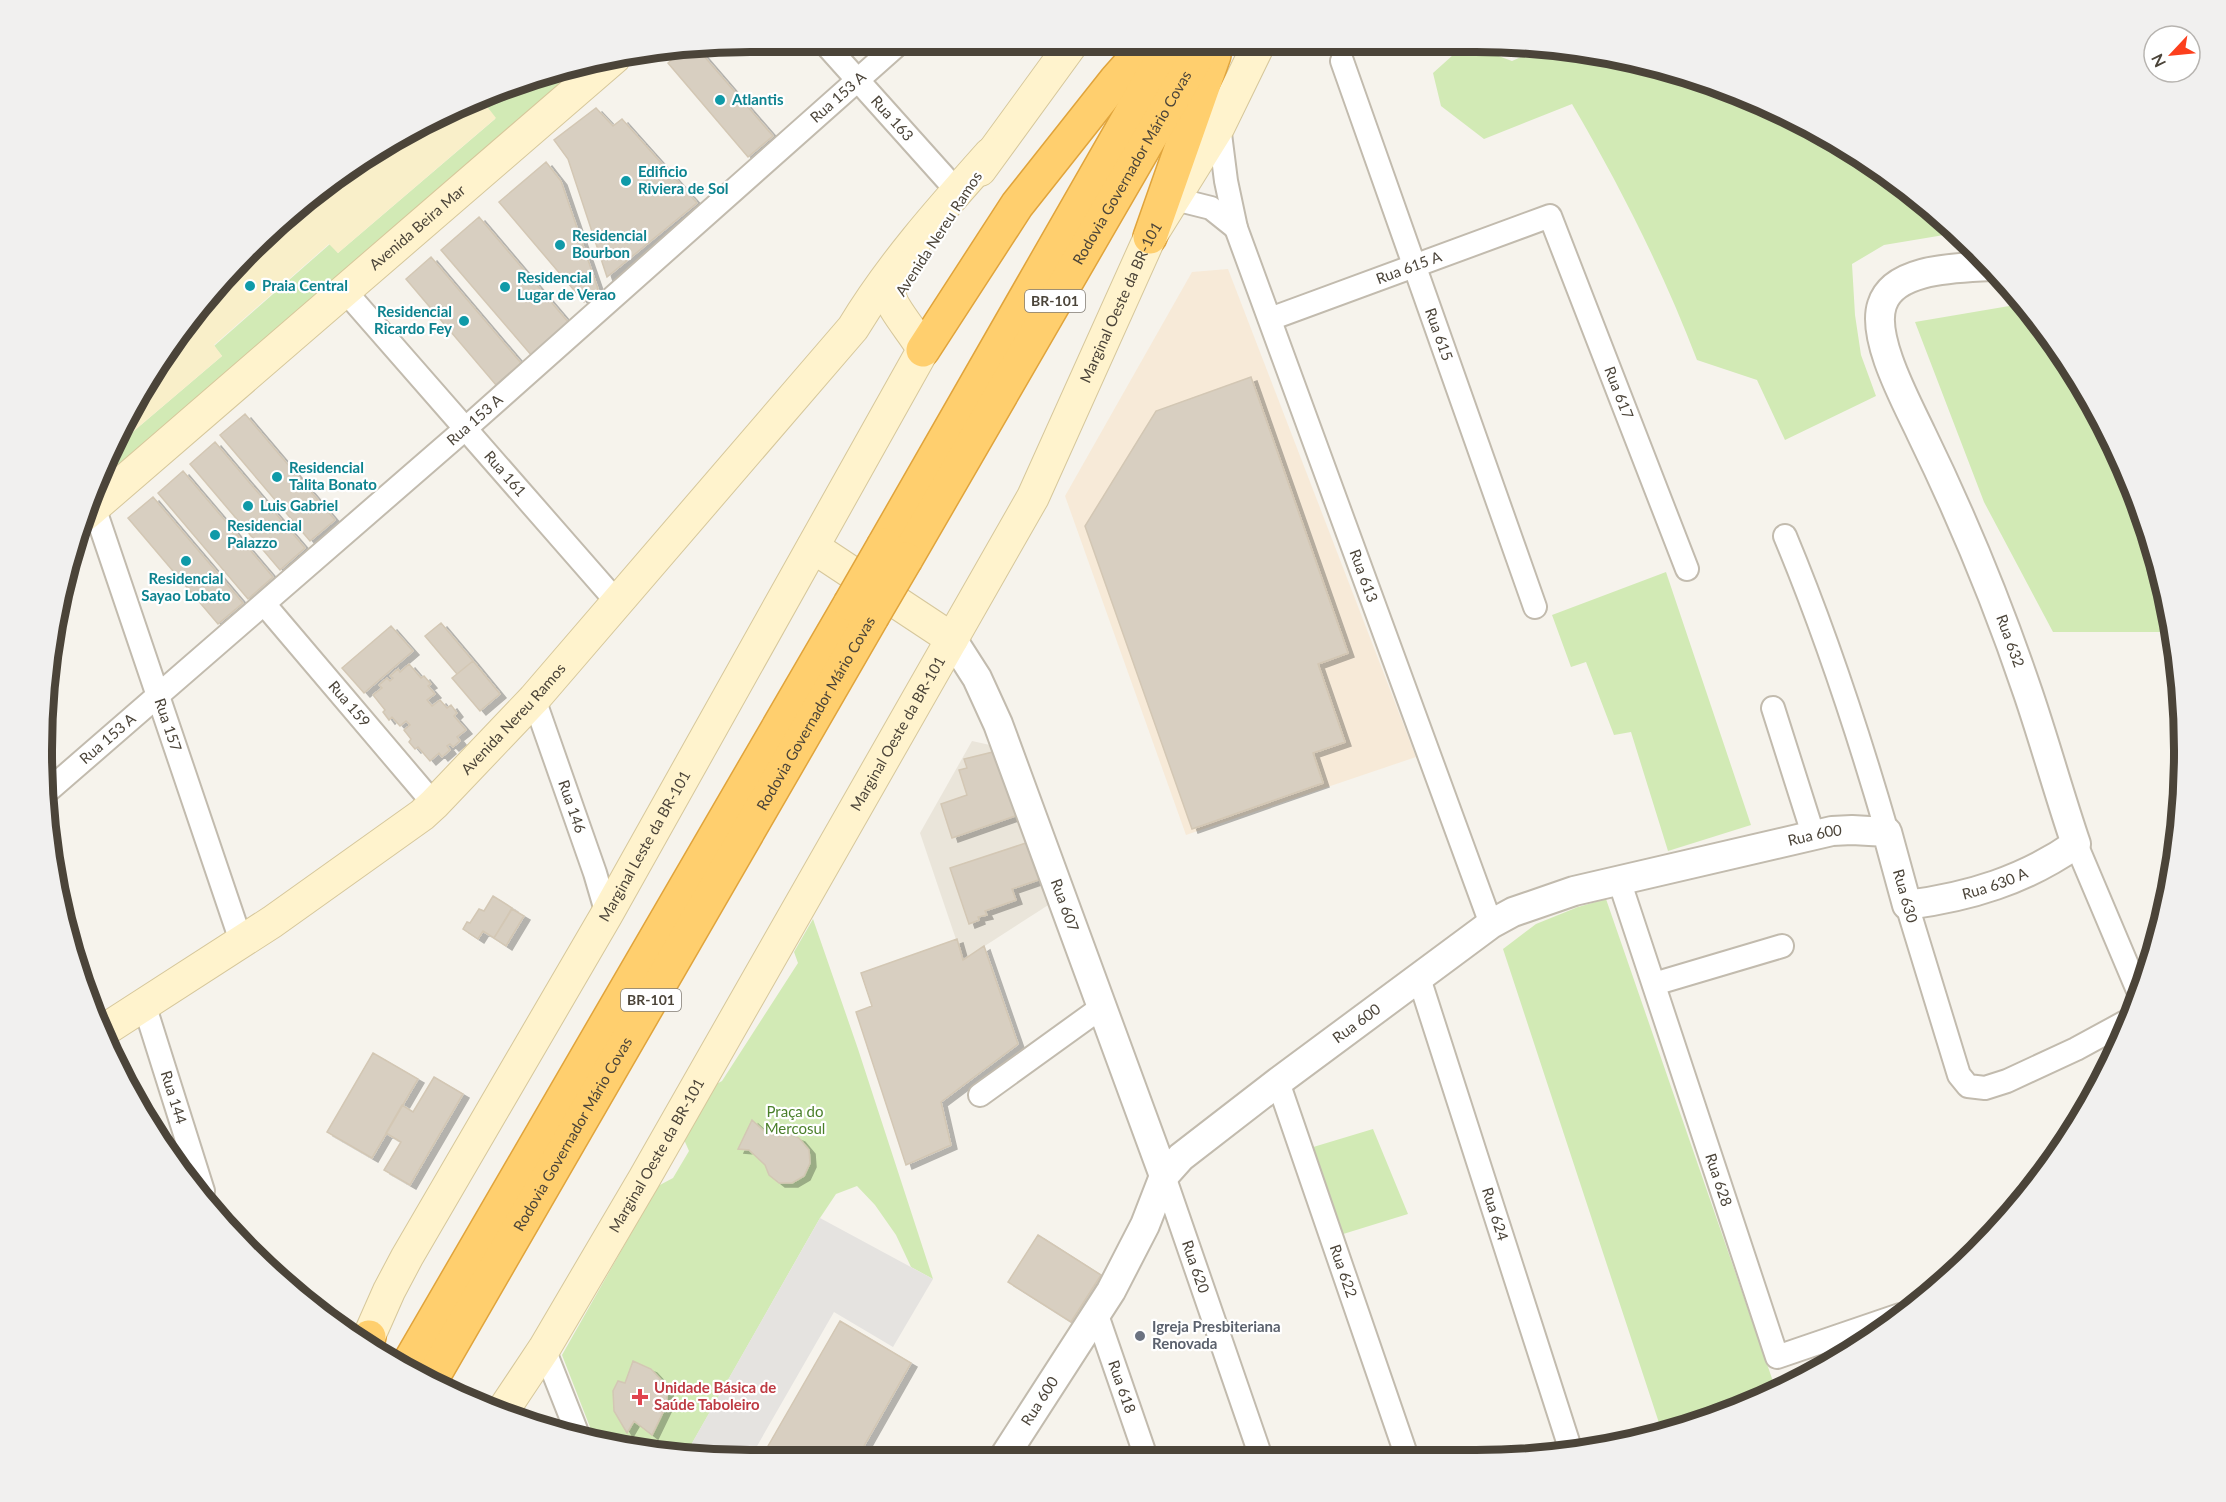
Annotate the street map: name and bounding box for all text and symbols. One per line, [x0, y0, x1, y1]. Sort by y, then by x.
north arrow [2142, 24, 2202, 84]
text: N [2147, 51, 2169, 70]
street label: Rua 153 A [806, 67, 870, 126]
street label: Rodovia Governador Mário Covas [1068, 67, 1195, 267]
place label: Atlantis [731, 90, 784, 108]
street label: Rua 163 [868, 91, 918, 144]
marker: Atlantis [713, 93, 727, 107]
place label: Edificio Riviera de Sol [638, 162, 729, 197]
street label: Avenida Nereu Ramos [891, 168, 985, 299]
marker: Edificio Riviera de Sol [619, 174, 633, 188]
street label: Avenida Beira Mar [365, 180, 469, 273]
street label: Marginal Oeste da BR-101 [1076, 218, 1165, 385]
place label: Residencial Bourbon [572, 226, 647, 261]
marker: Residencial Bourbon [553, 238, 567, 252]
street label: Rua 615 A [1373, 246, 1445, 287]
place label: Residencial Lugar de Verao [517, 268, 616, 303]
place label: Praia Central [262, 276, 348, 294]
marker: Praia Central [243, 279, 257, 293]
marker: Residencial Lugar de Verao [498, 280, 512, 294]
road number: BR-101 [1025, 290, 1085, 312]
place label: Residencial Ricardo Fey [374, 302, 452, 337]
street label: Rua 615 [1422, 305, 1457, 363]
marker: Residencial Ricardo Fey [457, 314, 471, 328]
street label: Rua 617 [1601, 364, 1638, 422]
street label: Rua 153 A [443, 389, 506, 449]
street label: Rua 161 [481, 447, 531, 500]
place label: Residencial Talita Bonato [289, 458, 377, 493]
marker: Residencial Talita Bonato [270, 470, 284, 484]
place label: Luis Gabriel [260, 496, 338, 514]
marker: Luis Gabriel [241, 499, 255, 513]
place label: Residencial Palazzo [227, 516, 302, 551]
marker: Residencial Palazzo [208, 528, 222, 542]
street label: Rua 613 [1347, 547, 1382, 604]
marker: Residencial Sayao Lobato [179, 554, 193, 568]
place label: Residencial Sayao Lobato [141, 569, 231, 604]
street label: Rua 632 [1993, 612, 2029, 670]
street label: Rodovia Governador Mário Covas [752, 613, 878, 813]
street label: Marginal Oeste da BR-101 [846, 653, 948, 814]
street label: Avenida Nereu Ramos [457, 659, 569, 778]
street label: Rua 159 [325, 677, 375, 730]
street label: Rua 157 [151, 696, 186, 754]
street label: Rua 153 A [76, 708, 140, 767]
street label: Marginal Leste da BR-101 [595, 767, 694, 925]
street label: Rua 146 [555, 777, 590, 835]
street label: Rua 600 [1786, 821, 1842, 849]
street label: Rua 630 A [1960, 863, 2031, 903]
street label: Rua 630 [1890, 867, 1922, 925]
street label: Rua 607 [1048, 876, 1084, 934]
road number: BR-101 [621, 989, 681, 1011]
street label: Rua 600 [1329, 999, 1384, 1046]
street label: Rodovia Governador Mário Covas [509, 1034, 635, 1234]
street label: Rua 144 [158, 1068, 191, 1126]
street label: Marginal Oeste da BR-101 [605, 1075, 708, 1236]
park label: Praça do Mercosul [765, 1102, 825, 1137]
street label: Rua 628 [1702, 1151, 1736, 1209]
street label: Rua 624 [1479, 1185, 1513, 1243]
street label: Rua 620 [1179, 1238, 1214, 1296]
street label: Rua 622 [1327, 1242, 1361, 1300]
place label: Igreja Presbiteriana Renovada [1152, 1317, 1281, 1352]
marker: Igreja Presbiteriana Renovada [1133, 1329, 1147, 1343]
street label: Rua 618 [1105, 1358, 1140, 1415]
street label: Rua 600 [1017, 1372, 1062, 1429]
place label: Unidade Básica de Saúde Taboleiro [654, 1378, 776, 1413]
marker: Unidade Básica de Saúde Taboleiro [631, 1388, 649, 1406]

